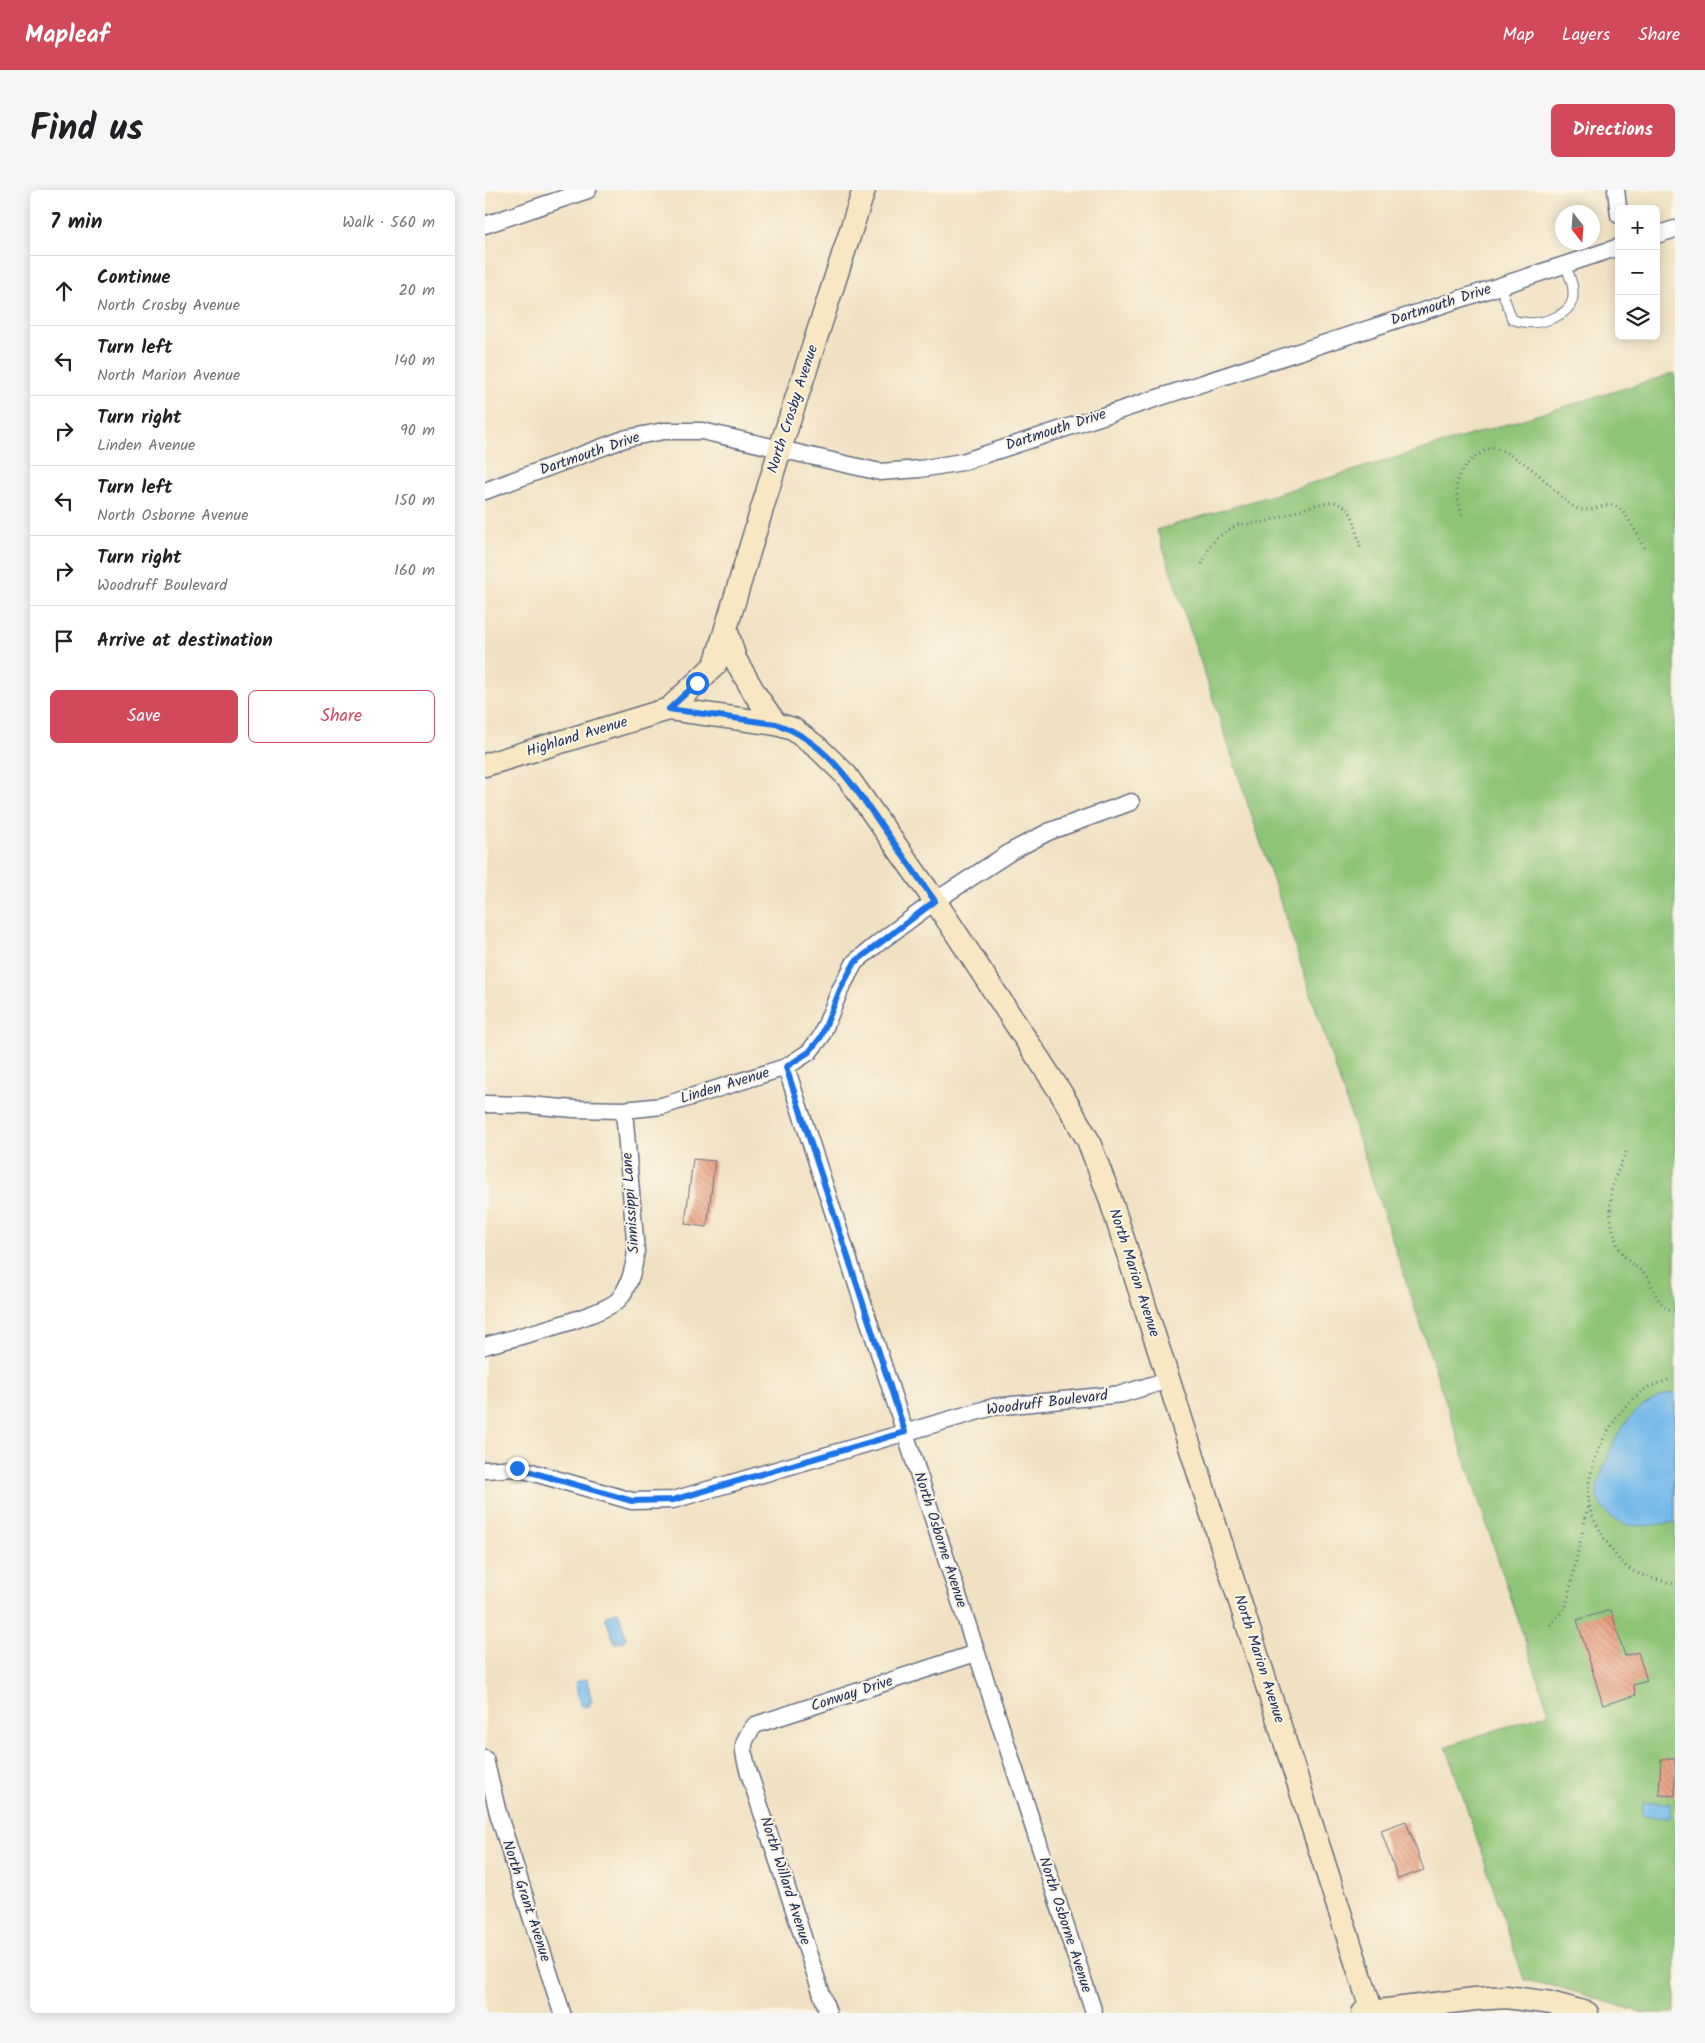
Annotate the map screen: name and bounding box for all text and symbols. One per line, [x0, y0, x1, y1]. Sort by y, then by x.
text: Mapleaf [25, 16, 109, 55]
text: Map [1503, 21, 1534, 50]
text: Layers [1562, 21, 1610, 50]
text: Share [1638, 21, 1680, 50]
text: Find us [30, 102, 143, 158]
button: Directions [1551, 104, 1675, 157]
north arrow [1555, 205, 1600, 250]
map controls [1615, 205, 1660, 340]
button: + [1615, 205, 1660, 250]
text: 7 min [50, 206, 102, 239]
text: Walk · 560 m [342, 210, 435, 235]
button: − [1615, 250, 1660, 295]
text: Continue [97, 263, 170, 293]
icon: ahead [50, 277, 78, 305]
street label: Dartmouth Drive [1388, 277, 1495, 333]
text: 20 m [399, 278, 435, 303]
text: North Crosby Avenue [97, 293, 240, 318]
button: layers [1615, 295, 1660, 340]
text: Turn left [97, 333, 172, 363]
street label: North Crosby Avenue [761, 341, 825, 476]
icon: left [50, 347, 78, 375]
text: 140 m [394, 348, 435, 373]
text: North Marion Avenue [97, 363, 240, 388]
street label: Dartmouth Drive [1003, 402, 1110, 458]
text: Turn right [97, 403, 182, 433]
icon: right [50, 417, 78, 445]
text: 90 m [400, 418, 435, 443]
street label: Dartmouth Drive [537, 426, 644, 482]
text: Linden Avenue [97, 433, 195, 458]
text: Turn left [97, 473, 172, 503]
icon: left [50, 487, 78, 515]
text: 150 m [394, 488, 435, 513]
text: North Osborne Avenue [97, 503, 248, 528]
text: Turn right [97, 543, 182, 573]
icon: right [50, 557, 78, 585]
text: 160 m [394, 558, 435, 583]
text: Woodruff Boulevard [97, 573, 227, 598]
text: Arrive at destination [97, 626, 273, 656]
icon: arrive [50, 627, 78, 655]
route start [686, 672, 709, 695]
button: Save [50, 690, 238, 743]
button: Share [248, 690, 435, 743]
street label: Highland Avenue [523, 710, 631, 764]
street label: Linden Avenue [677, 1061, 773, 1111]
street label: Sinnissippi Lane [615, 1151, 647, 1254]
street label: North Marion Avenue [1102, 1205, 1166, 1341]
street label: Woodruff Boulevard [985, 1384, 1110, 1422]
route end [506, 1457, 529, 1480]
street label: North Osborne Avenue [907, 1469, 973, 1611]
street label: North Marion Avenue [1227, 1591, 1291, 1727]
street label: Conway Drive [808, 1669, 896, 1719]
street label: North Willard Avenue [753, 1814, 817, 1949]
street label: North Grant Avenue [495, 1837, 557, 1965]
street label: North Osborne Avenue [1032, 1854, 1098, 1996]

